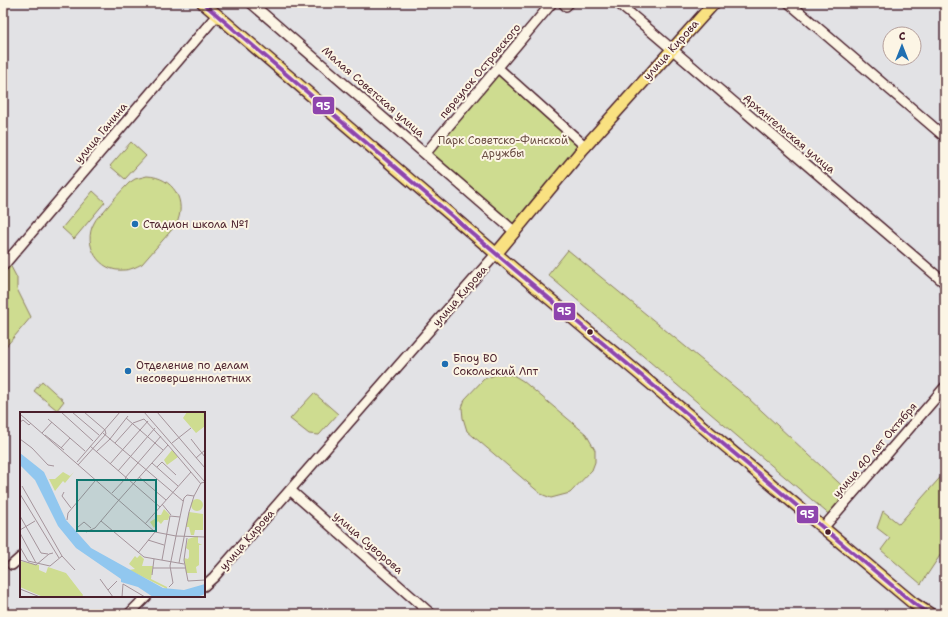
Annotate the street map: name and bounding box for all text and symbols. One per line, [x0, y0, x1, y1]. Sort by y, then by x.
street label: улица Кирова [640, 16, 702, 83]
street label: переулок Островского [436, 20, 524, 122]
north arrow [882, 26, 922, 66]
text: С [899, 29, 906, 44]
street label: Малая Советская улица [318, 43, 428, 141]
street label: Архангельская улица [740, 91, 838, 177]
line badge: 95 [312, 96, 335, 115]
street label: улица Ганина [71, 99, 131, 166]
text: 95 [316, 99, 330, 114]
park label: Парк Советско-Финской дружбы [438, 133, 568, 161]
place label: Стадион школа №1 [143, 217, 249, 232]
marker: Стадион школа №1 [130, 219, 140, 229]
street label: улица Кирова [429, 262, 491, 330]
line badge: 95 [553, 302, 576, 321]
text: 95 [557, 304, 571, 319]
unlabelled marker [585, 327, 595, 337]
place label: Бпоу ВО Сокольский Лпт [453, 351, 538, 379]
place label: Отделение по делам несовершеннолетних [136, 358, 251, 386]
marker: Бпоу ВО Сокольский Лпт [440, 359, 450, 369]
marker: Отделение по делам несовершеннолетних [123, 366, 133, 376]
street label: улица 40 лет Октября [829, 399, 921, 501]
inset map [20, 412, 205, 597]
line badge: 95 [796, 505, 819, 524]
street label: улица Кирова [216, 506, 278, 574]
text: 95 [800, 507, 814, 522]
street label: улица Суворова [330, 509, 406, 578]
unlabelled marker [823, 527, 833, 537]

